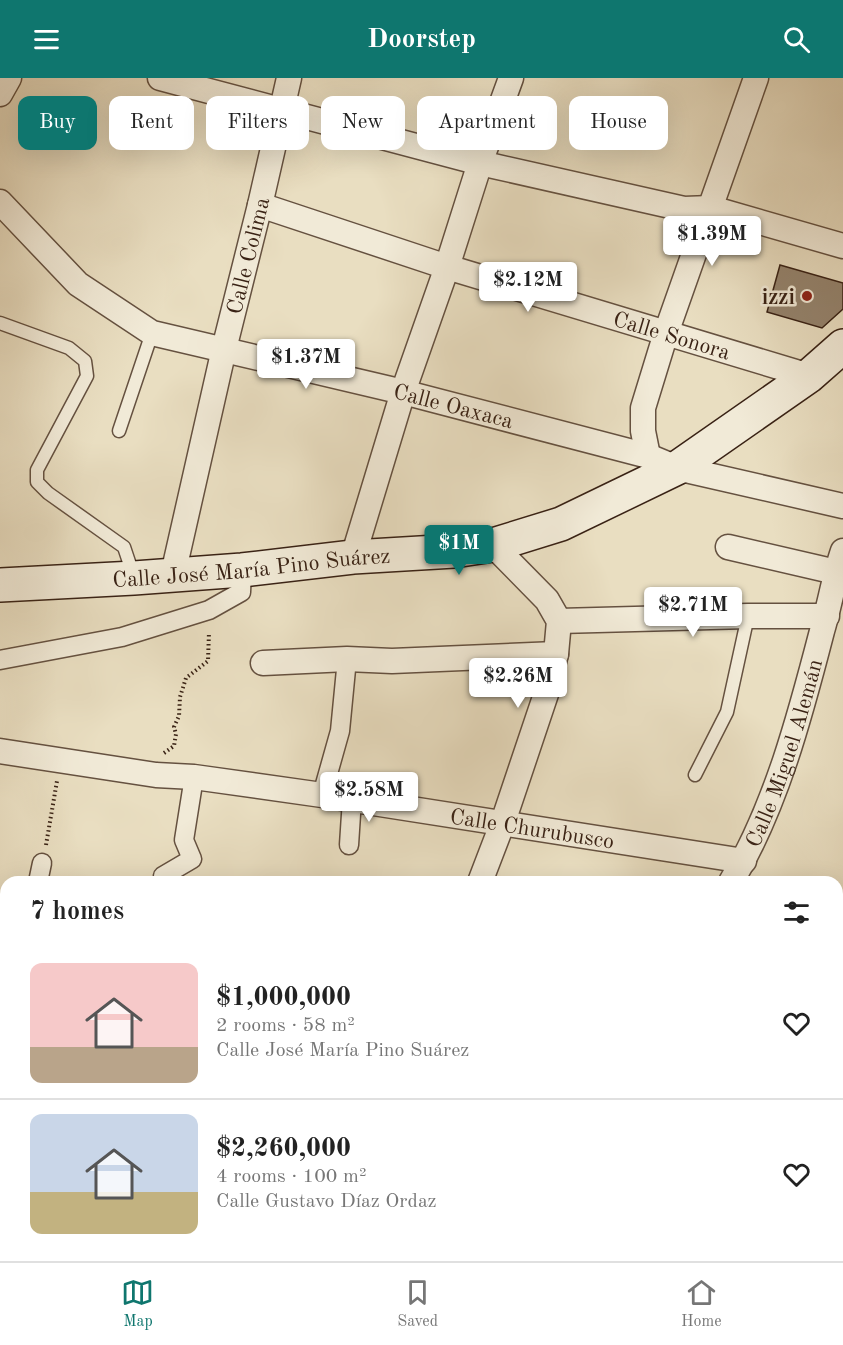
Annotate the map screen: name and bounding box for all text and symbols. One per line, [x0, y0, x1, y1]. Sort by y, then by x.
icon: menu [30, 23, 63, 56]
icon: search [780, 23, 813, 56]
text: Doorstep [367, 26, 476, 53]
chip: Buy [18, 96, 97, 150]
chip: Rent [109, 96, 194, 150]
chip: Filters [206, 96, 309, 150]
chip: New [321, 96, 405, 150]
chip: Apartment [417, 96, 557, 150]
chip: House [569, 96, 668, 150]
street label: Calle Colima [224, 195, 274, 317]
pin: $1.39M [663, 216, 761, 267]
text: $1.39M [677, 225, 747, 245]
pin: $2.12M [479, 262, 577, 313]
text: $2.12M [493, 271, 563, 291]
place label: izzi [762, 287, 795, 309]
marker: izzi [800, 289, 814, 303]
street label: Calle Sonora [610, 309, 733, 365]
pin: $1.37M [257, 339, 355, 390]
text: $1.37M [271, 348, 341, 368]
street label: Calle Oaxaca [391, 381, 515, 433]
pin: $1M [430, 525, 488, 576]
text: $1M [439, 534, 480, 554]
street label: Calle José María Pino Suárez [112, 546, 391, 592]
pin: $2.71M [644, 587, 742, 638]
text: $2.71M [658, 596, 728, 616]
street label: Calle Miguel Alemán [743, 657, 827, 851]
pin: $2.26M [469, 658, 567, 709]
text: $2.26M [483, 667, 553, 687]
pin: $2.58M [320, 772, 418, 823]
text: $2.58M [334, 781, 404, 801]
street label: Calle Churubusco [448, 806, 616, 854]
icon: filters [780, 896, 813, 929]
text: 7 homes [30, 899, 124, 925]
text: $1,000,000 [216, 985, 351, 1011]
icon: home [78, 987, 150, 1059]
icon: heart [780, 1007, 813, 1040]
text: 2 rooms · 58 m² [216, 1016, 355, 1036]
text: Calle José María Pino Suárez [216, 1041, 469, 1061]
text: $2,260,000 [216, 1136, 351, 1162]
icon: home [78, 1138, 150, 1210]
icon: heart [780, 1158, 813, 1191]
text: 4 rooms · 100 m² [216, 1167, 366, 1187]
text: Calle Gustavo Díaz Ordaz [216, 1192, 437, 1212]
tab: Map [121, 1276, 154, 1332]
tab: Saved [397, 1276, 438, 1332]
tab: Home [681, 1276, 722, 1332]

